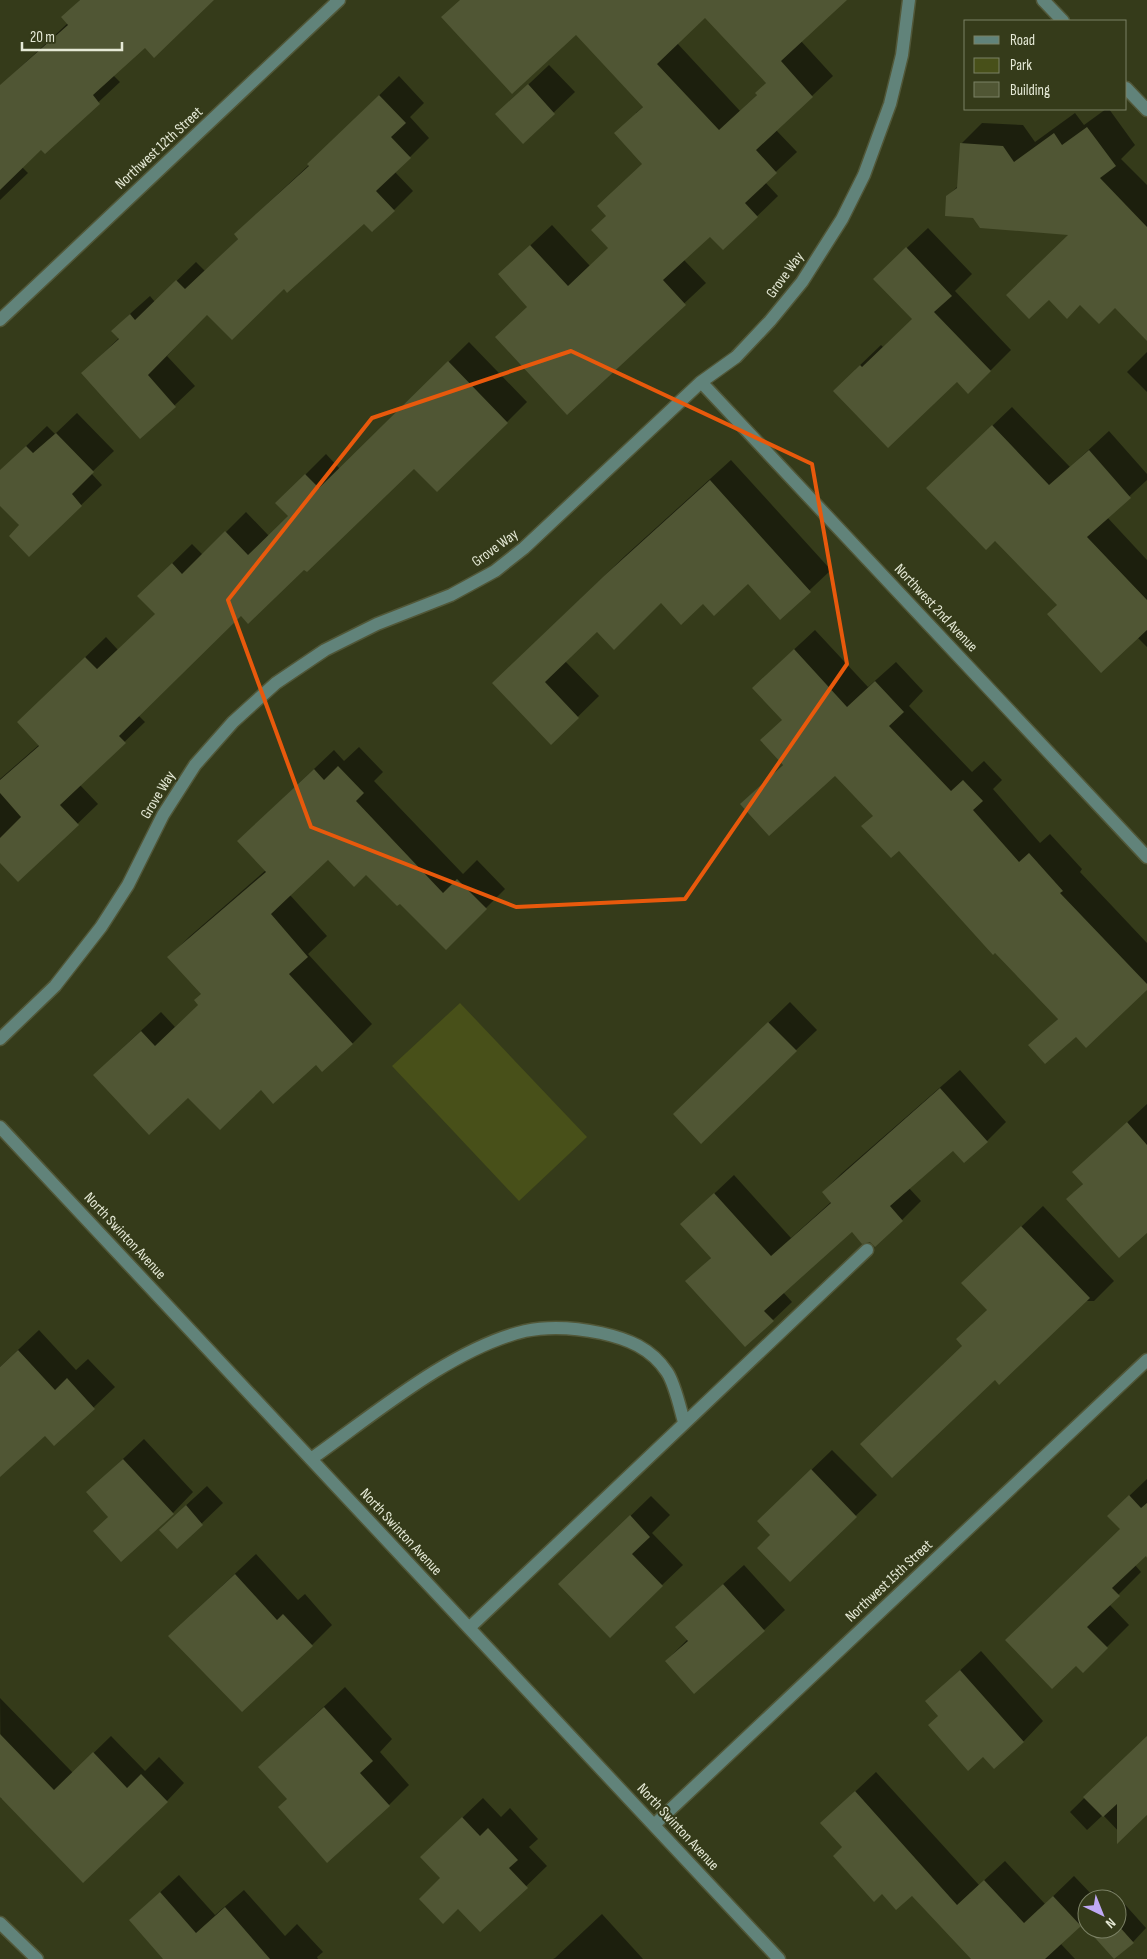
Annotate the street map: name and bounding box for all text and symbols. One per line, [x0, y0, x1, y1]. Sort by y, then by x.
scale bar [22, 20, 122, 52]
legend [964, 20, 1127, 110]
text: 20 m [30, 28, 55, 47]
text: Road [1010, 31, 1035, 50]
text: Park [1010, 56, 1032, 75]
text: Building [1010, 81, 1050, 100]
street label: Northwest 12th Street [111, 102, 207, 193]
street label: Grove Way [762, 248, 808, 302]
street label: Grove Way [468, 525, 522, 571]
street label: Northwest 2nd Avenue [890, 560, 982, 656]
street label: Grove Way [136, 767, 180, 822]
street label: North Swinton Avenue [80, 1189, 170, 1283]
street label: North Swinton Avenue [356, 1485, 446, 1579]
street label: Northwest 15th Street [841, 1535, 937, 1626]
street label: North Swinton Avenue [633, 1780, 723, 1874]
north arrow [1077, 1889, 1127, 1939]
text: N [1102, 1914, 1119, 1932]

